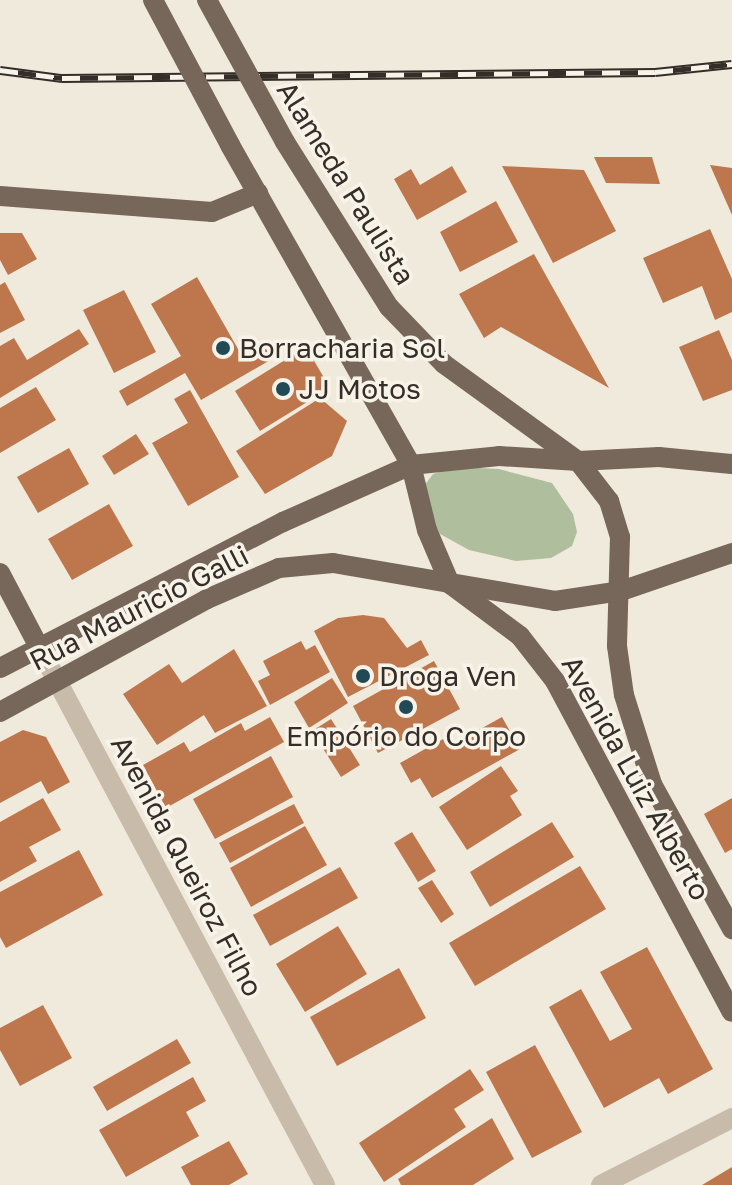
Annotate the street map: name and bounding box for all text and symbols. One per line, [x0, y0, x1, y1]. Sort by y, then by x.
street label: Alameda Paulista [270, 75, 422, 291]
place label: Borracharia Sol [239, 331, 445, 365]
marker: Borracharia Sol [214, 339, 232, 357]
place label: JJ Motos [299, 372, 421, 406]
marker: JJ Motos [274, 380, 292, 398]
street label: Rua Mauricio Galli [24, 538, 254, 678]
street label: Avenida Luiz Alberto [555, 650, 717, 906]
place label: Droga Ven [379, 659, 517, 693]
marker: Droga Ven [354, 667, 372, 685]
marker: Empório do Corpo [397, 698, 415, 716]
place label: Empório do Corpo [286, 719, 526, 753]
street label: Avenida Queiroz Filho [104, 730, 270, 1002]

